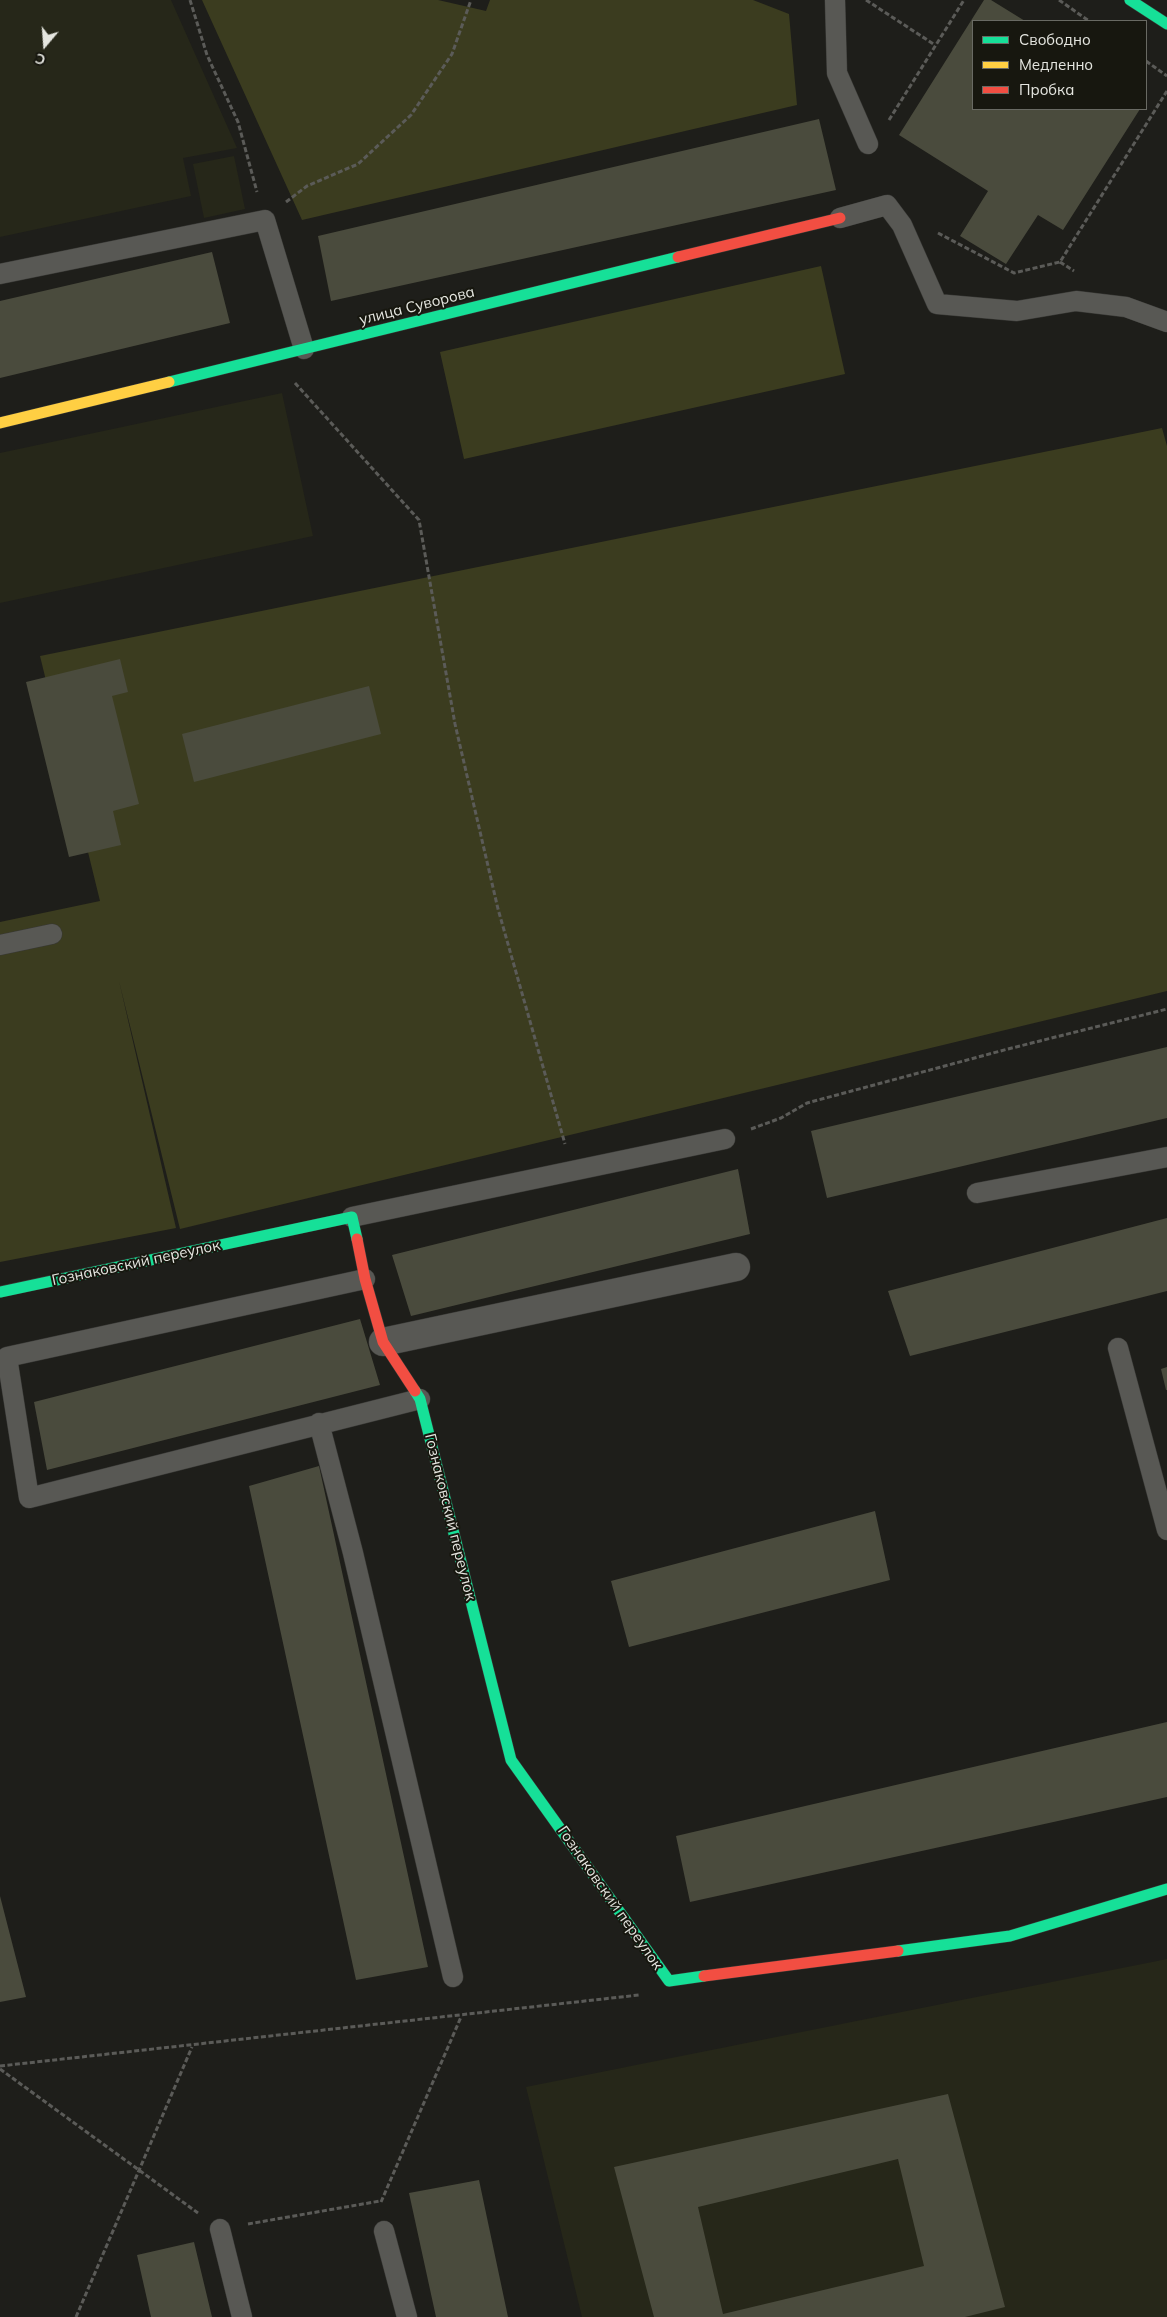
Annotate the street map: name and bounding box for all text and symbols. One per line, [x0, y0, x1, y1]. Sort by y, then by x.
north arrow [20, 20, 70, 70]
legend [972, 20, 1147, 110]
text: Свободно [1019, 30, 1091, 49]
text: С [33, 49, 48, 69]
text: Медленно [1019, 55, 1093, 74]
text: Пробка [1019, 80, 1074, 99]
street label: улица Суворова [357, 283, 477, 329]
street label: Гознаковский переулок [50, 1236, 222, 1290]
street label: Гознаковский переулок [421, 1432, 479, 1602]
street label: Гознаковский переулок [553, 1823, 667, 1973]

